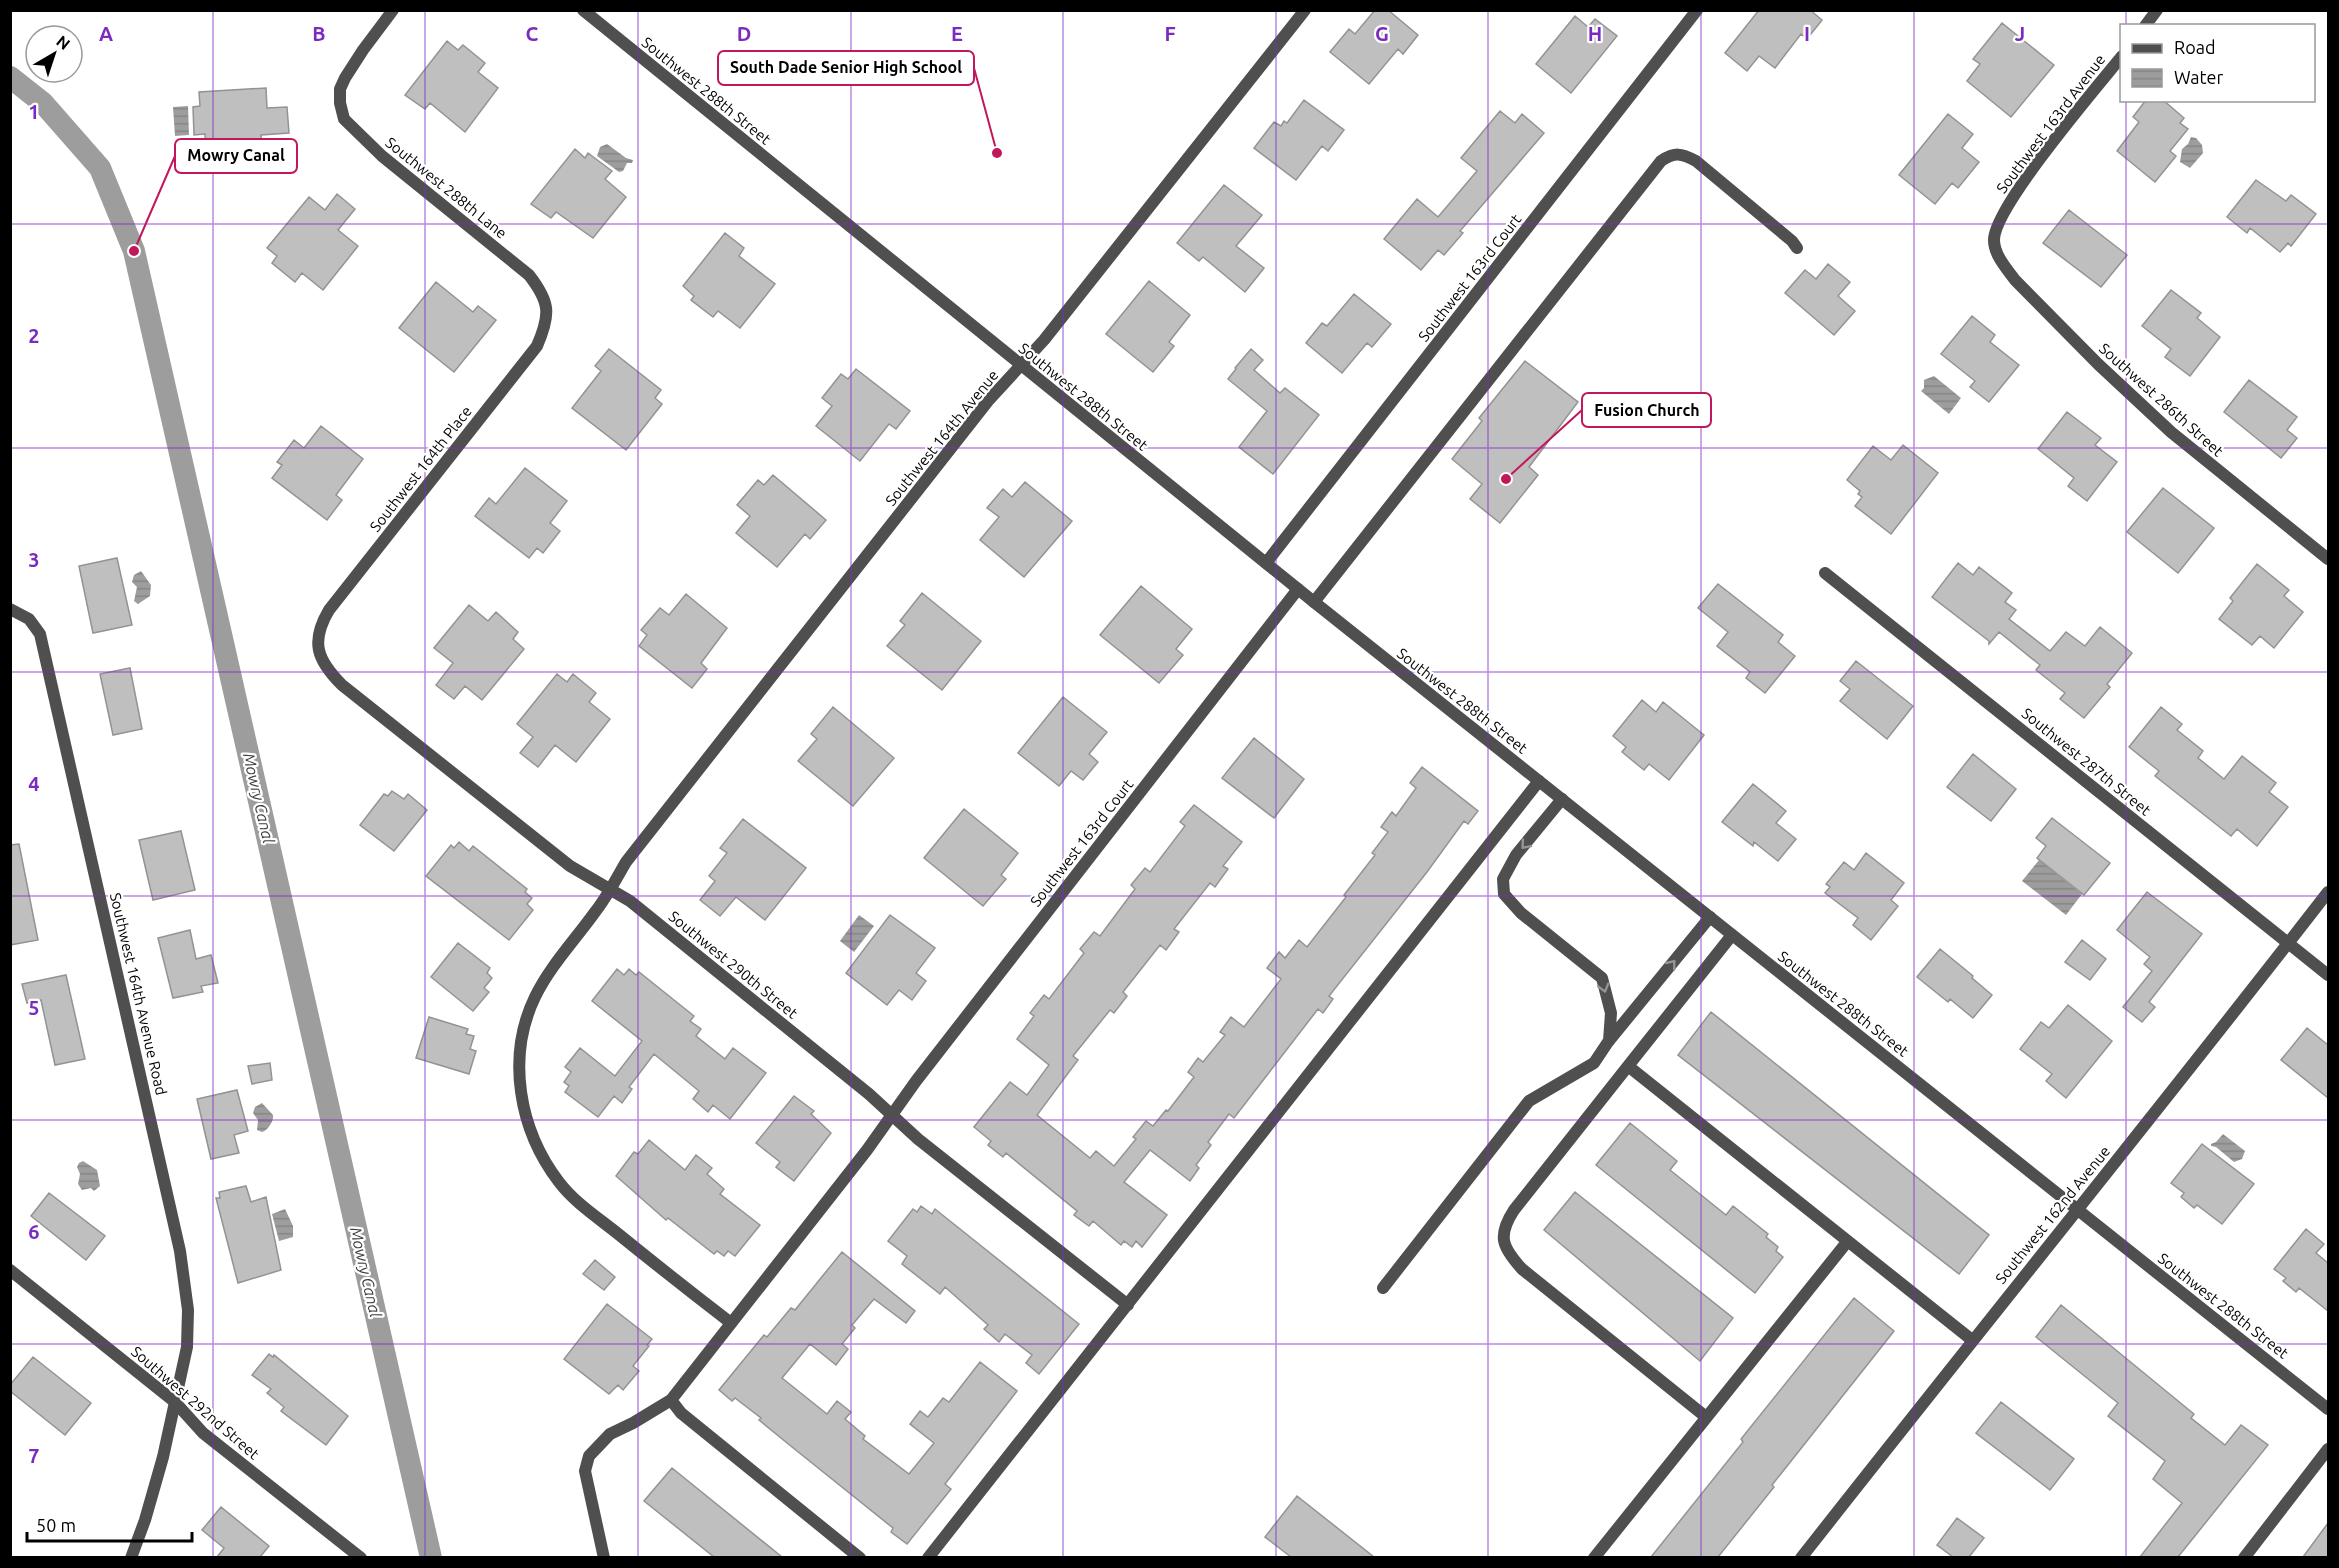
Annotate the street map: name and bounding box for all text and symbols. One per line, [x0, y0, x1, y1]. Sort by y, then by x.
text: A [99, 22, 113, 45]
text: B [312, 22, 326, 45]
text: C [526, 22, 539, 45]
text: D [737, 22, 751, 45]
text: E [951, 22, 963, 45]
text: F [1164, 22, 1176, 45]
text: G [1375, 22, 1389, 45]
text: H [1588, 22, 1602, 45]
text: I [1804, 22, 1810, 45]
text: J [2015, 22, 2025, 45]
north arrow [24, 24, 84, 84]
legend [2120, 24, 2315, 102]
text: N [53, 32, 74, 53]
street label: Southwest 288th Street [639, 33, 774, 148]
text: Road [2174, 37, 2216, 57]
callout: South Dade Senior High School [718, 51, 974, 85]
street label: Southwest 163rd Avenue [1993, 51, 2108, 196]
text: South Dade Senior High School [730, 58, 962, 76]
text: Water [2174, 67, 2224, 87]
text: 1 [28, 100, 40, 123]
street label: Southwest 288th Lane [382, 134, 510, 242]
callout: Mowry Canal [175, 139, 297, 173]
text: Mowry Canal [187, 146, 285, 164]
street label: Southwest 163rd Court [1415, 211, 1525, 345]
text: 2 [28, 324, 40, 347]
street label: Southwest 288th Street [1016, 339, 1151, 454]
street label: Southwest 286th Street [2096, 340, 2227, 460]
street label: Southwest 164th Avenue [882, 367, 1001, 509]
callout: Fusion Church [1582, 393, 1711, 427]
text: Fusion Church [1594, 401, 1700, 419]
street label: Southwest 164th Place [366, 403, 475, 535]
text: 3 [28, 548, 40, 571]
street label: Southwest 288th Street [1394, 644, 1531, 757]
street label: Southwest 287th Street [2019, 704, 2154, 819]
water label: Mowry Canal [240, 751, 278, 845]
text: 4 [28, 772, 40, 795]
street label: Southwest 163rd Court [1027, 776, 1137, 910]
one-way arrow [1521, 838, 1532, 849]
street label: Southwest 164th Avenue Road [107, 891, 170, 1097]
street label: Southwest 290th Street [666, 907, 801, 1022]
street label: Southwest 288th Street [1775, 947, 1912, 1060]
one-way arrow [1664, 960, 1675, 971]
one-way arrow [1597, 982, 1609, 993]
text: 5 [28, 996, 40, 1019]
street label: Southwest 162nd Avenue [1992, 1142, 2113, 1287]
text: 6 [28, 1220, 40, 1243]
water label: Mowry Canal [347, 1225, 385, 1319]
street label: Southwest 288th Street [2155, 1249, 2292, 1362]
street label: Southwest 292nd Street [128, 1343, 263, 1463]
text: 7 [28, 1444, 40, 1467]
scale bar [27, 1505, 192, 1543]
text: 50 m [36, 1515, 76, 1535]

